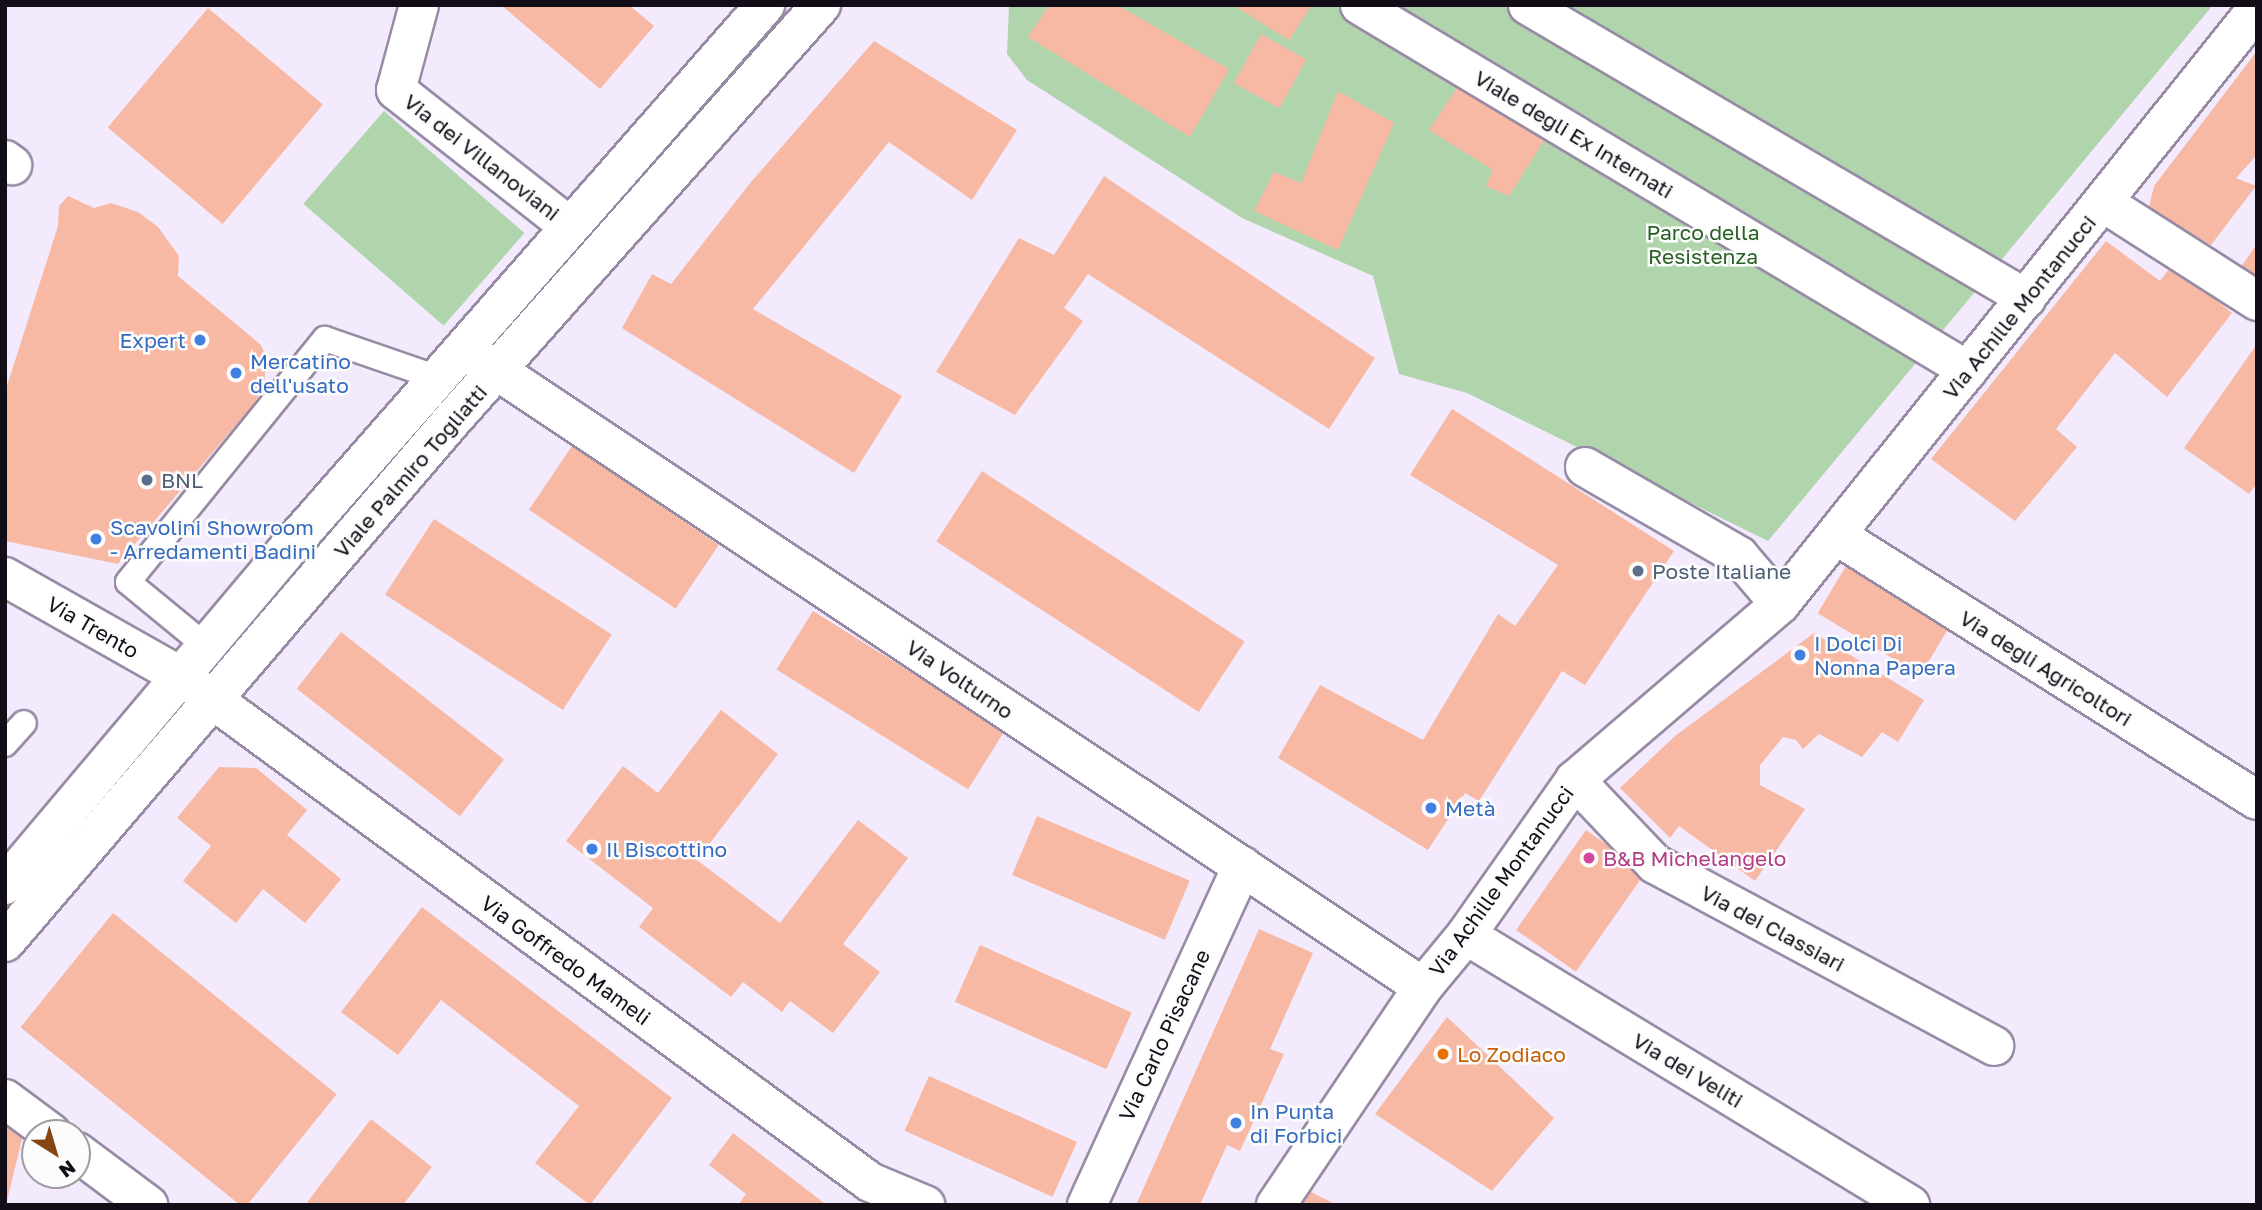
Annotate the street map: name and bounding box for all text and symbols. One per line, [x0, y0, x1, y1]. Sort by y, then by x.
street label: Viale degli Ex Internati [1470, 65, 1678, 203]
street label: Via dei Villanoviani [399, 88, 565, 226]
street label: Via Achille Montanucci [1937, 210, 2101, 404]
park label: Parco della Resistenza [1646, 219, 1760, 269]
place label: Expert [120, 327, 186, 353]
marker: Expert [192, 332, 208, 348]
place label: Mercatino dell'usato [250, 348, 351, 398]
marker: Mercatino dell'usato [228, 365, 244, 381]
street label: Viale Palmiro Togliatti [328, 380, 492, 562]
place label: BNL [161, 467, 203, 493]
marker: BNL [139, 472, 155, 488]
place label: Scavolini Showroom - Arredamenti Badini [110, 514, 316, 564]
marker: Scavolini Showroom - Arredamenti Badini [88, 531, 104, 547]
place label: Poste Italiane [1652, 558, 1791, 584]
marker: Poste Italiane [1630, 563, 1646, 579]
street label: Via Trento [43, 591, 143, 663]
street label: Via degli Agricoltori [1955, 605, 2137, 731]
place label: I Dolci Di Nonna Papera [1814, 630, 1956, 680]
street label: Via Volturno [902, 634, 1018, 724]
marker: I Dolci Di Nonna Papera [1792, 647, 1808, 663]
street label: Via Achille Montanucci [1423, 781, 1579, 981]
place label: Metà [1445, 795, 1496, 821]
marker: Metà [1423, 800, 1439, 816]
place label: Il Biscottino [606, 836, 727, 862]
marker: Il Biscottino [584, 841, 600, 857]
place label: B&B Michelangelo [1603, 845, 1786, 871]
marker: B&B Michelangelo [1581, 850, 1597, 866]
street label: Via dei Classiari [1697, 879, 1849, 977]
street label: Via Goffredo Mameli [476, 890, 656, 1030]
street label: Via Carlo Pisacane [1113, 945, 1215, 1125]
street label: Via dei Veliti [1628, 1027, 1748, 1113]
place label: Lo Zodiaco [1457, 1041, 1566, 1067]
marker: Lo Zodiaco [1435, 1046, 1451, 1062]
place label: In Punta di Forbici [1250, 1098, 1342, 1148]
marker: In Punta di Forbici [1228, 1115, 1244, 1131]
north arrow [21, 1119, 91, 1189]
text: N [55, 1156, 80, 1183]

